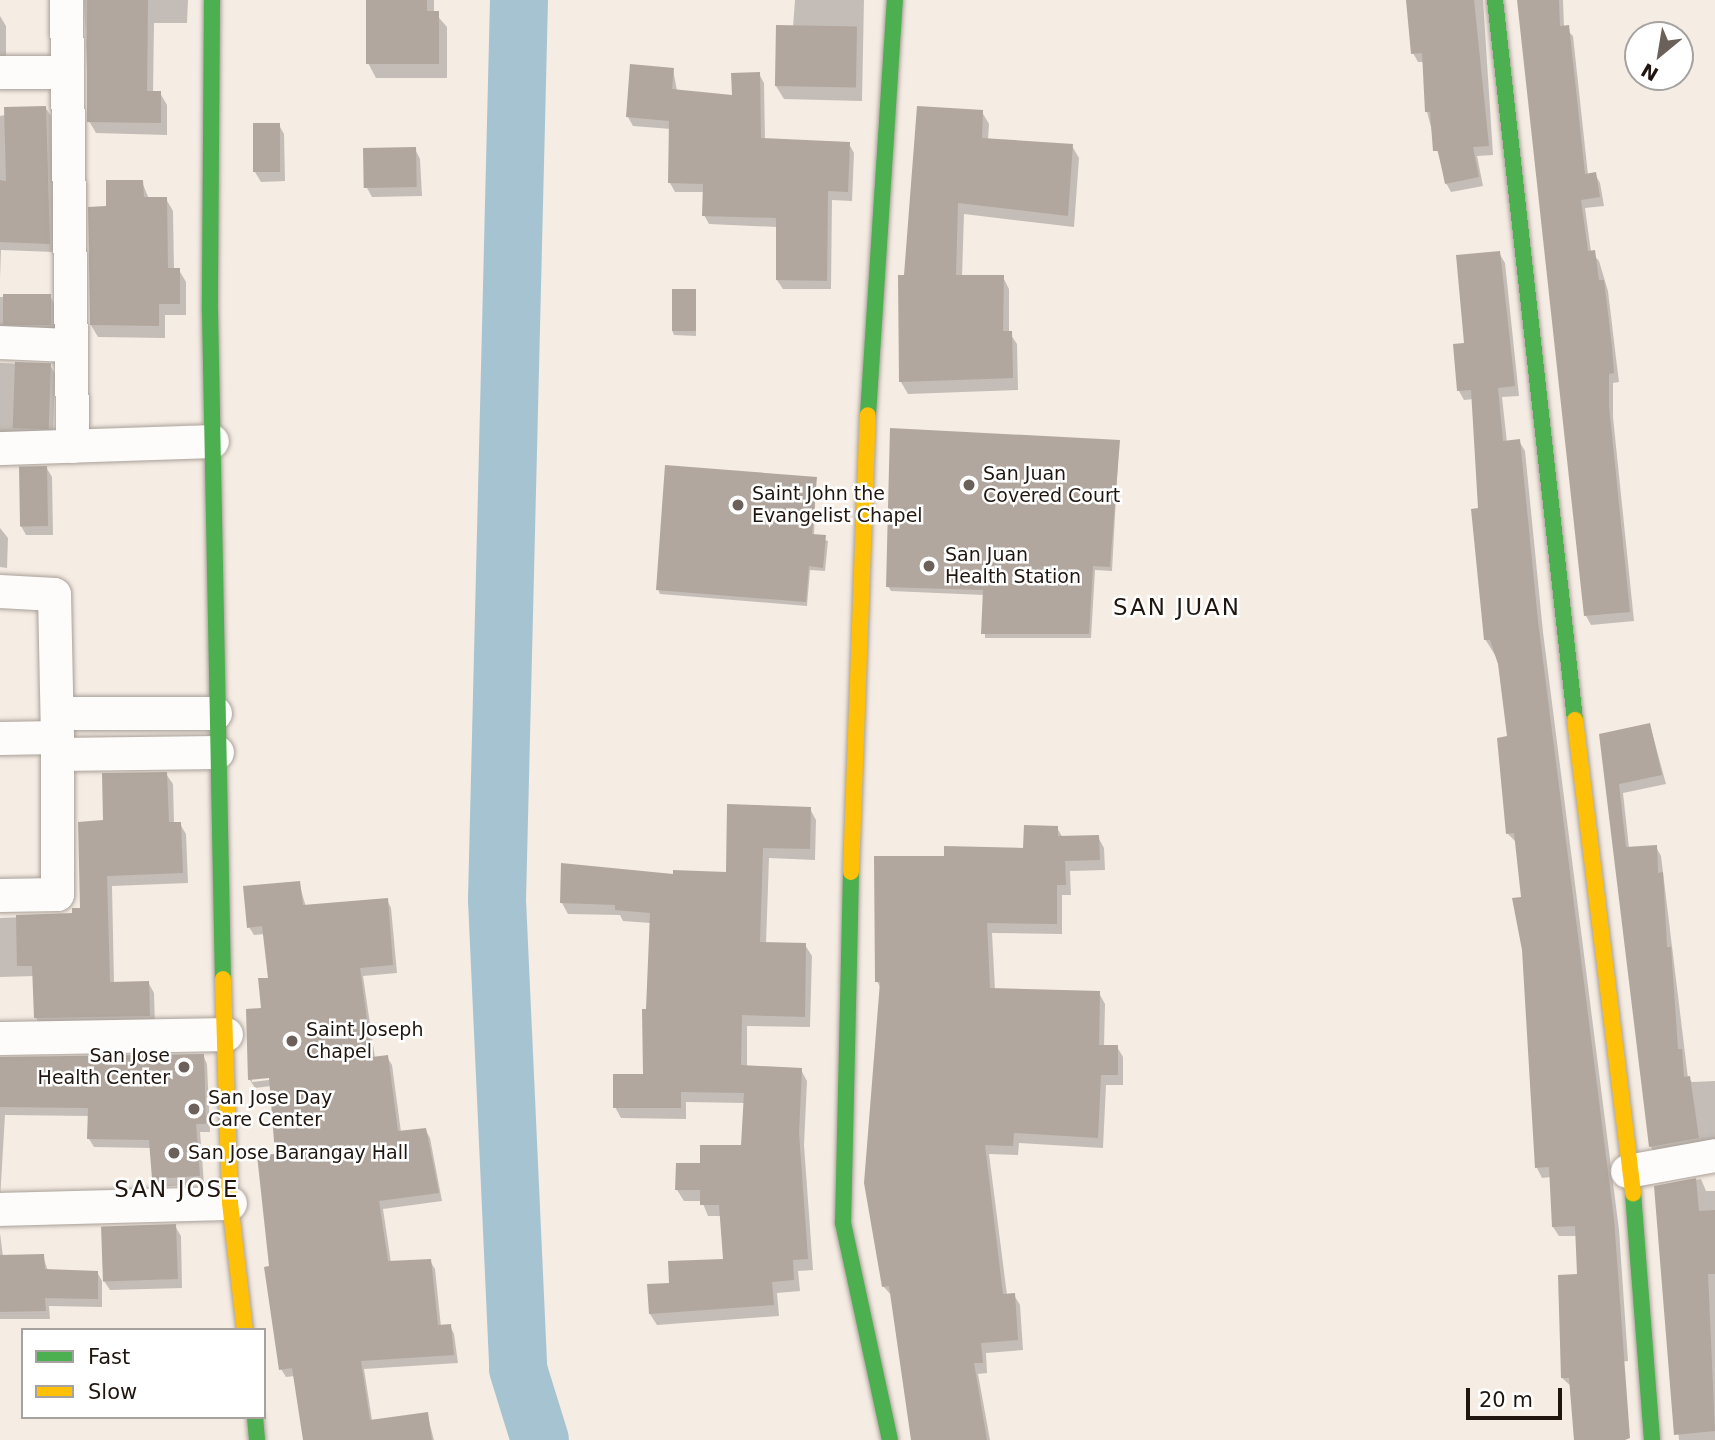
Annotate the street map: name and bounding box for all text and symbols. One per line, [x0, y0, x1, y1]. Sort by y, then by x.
north arrow [1624, 21, 1694, 91]
text: N [1637, 59, 1662, 86]
place label: San Juan Covered Court [983, 463, 1120, 507]
marker: San Juan Covered Court [961, 477, 977, 493]
place label: Saint John the Evangelist Chapel [752, 483, 923, 527]
marker: Saint John the Evangelist Chapel [730, 497, 746, 513]
place label: San Juan Health Station [945, 544, 1081, 588]
marker: San Juan Health Station [919, 556, 939, 576]
district label: SAN JUAN [1114, 593, 1240, 621]
place label: Saint Joseph Chapel [306, 1019, 423, 1063]
marker: Saint Joseph Chapel [284, 1033, 300, 1049]
place label: San Jose Health Center [38, 1045, 170, 1089]
marker: San Jose Health Center [176, 1059, 192, 1075]
place label: San Jose Day Care Center [208, 1087, 332, 1131]
marker: San Jose Day Care Center [186, 1101, 202, 1117]
place label: San Jose Barangay Hall [188, 1142, 408, 1164]
marker: San Jose Barangay Hall [166, 1145, 182, 1161]
district label: SAN JOSE [115, 1175, 239, 1203]
legend [21, 1328, 266, 1419]
text: Fast [88, 1345, 130, 1369]
scale bar [1470, 1374, 1566, 1418]
text: Slow [88, 1380, 137, 1404]
text: 20 m [1479, 1388, 1533, 1412]

